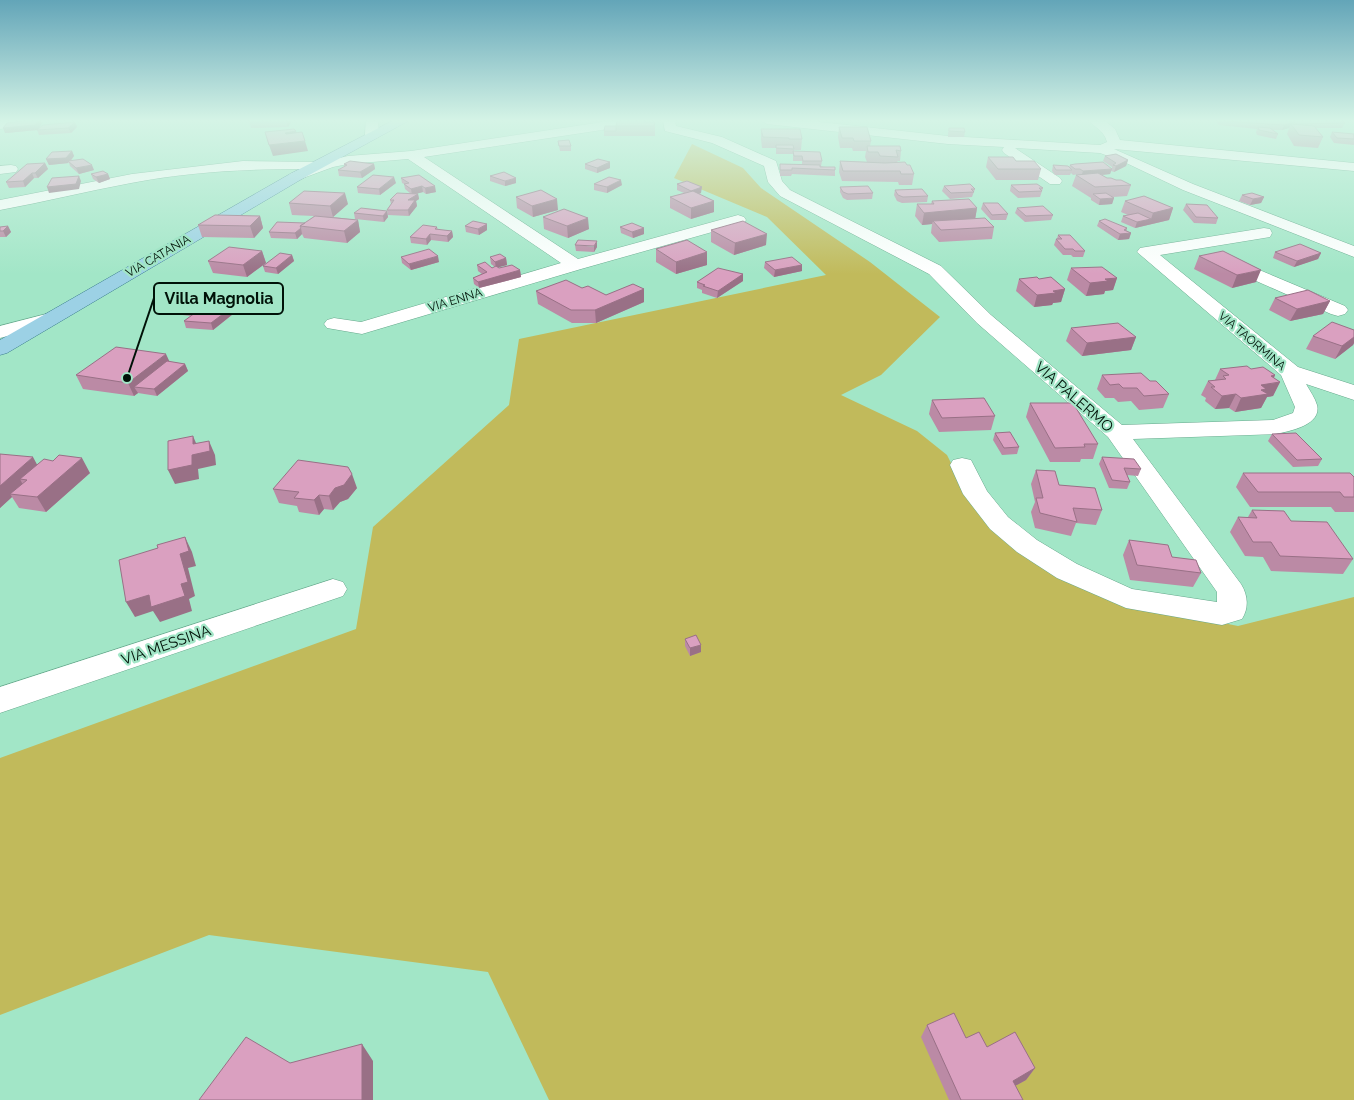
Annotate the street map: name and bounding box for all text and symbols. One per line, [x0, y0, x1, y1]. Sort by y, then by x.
street label: VIA CATANIA [123, 232, 193, 280]
callout: Villa Magnolia [154, 283, 283, 314]
street label: VIA ENNA [426, 285, 484, 315]
text: Villa Magnolia [165, 289, 273, 308]
street label: VIA TAORMINA [1215, 309, 1289, 373]
street label: VIA PALERMO [1031, 358, 1117, 436]
street label: VIA MESSINA [119, 621, 213, 669]

